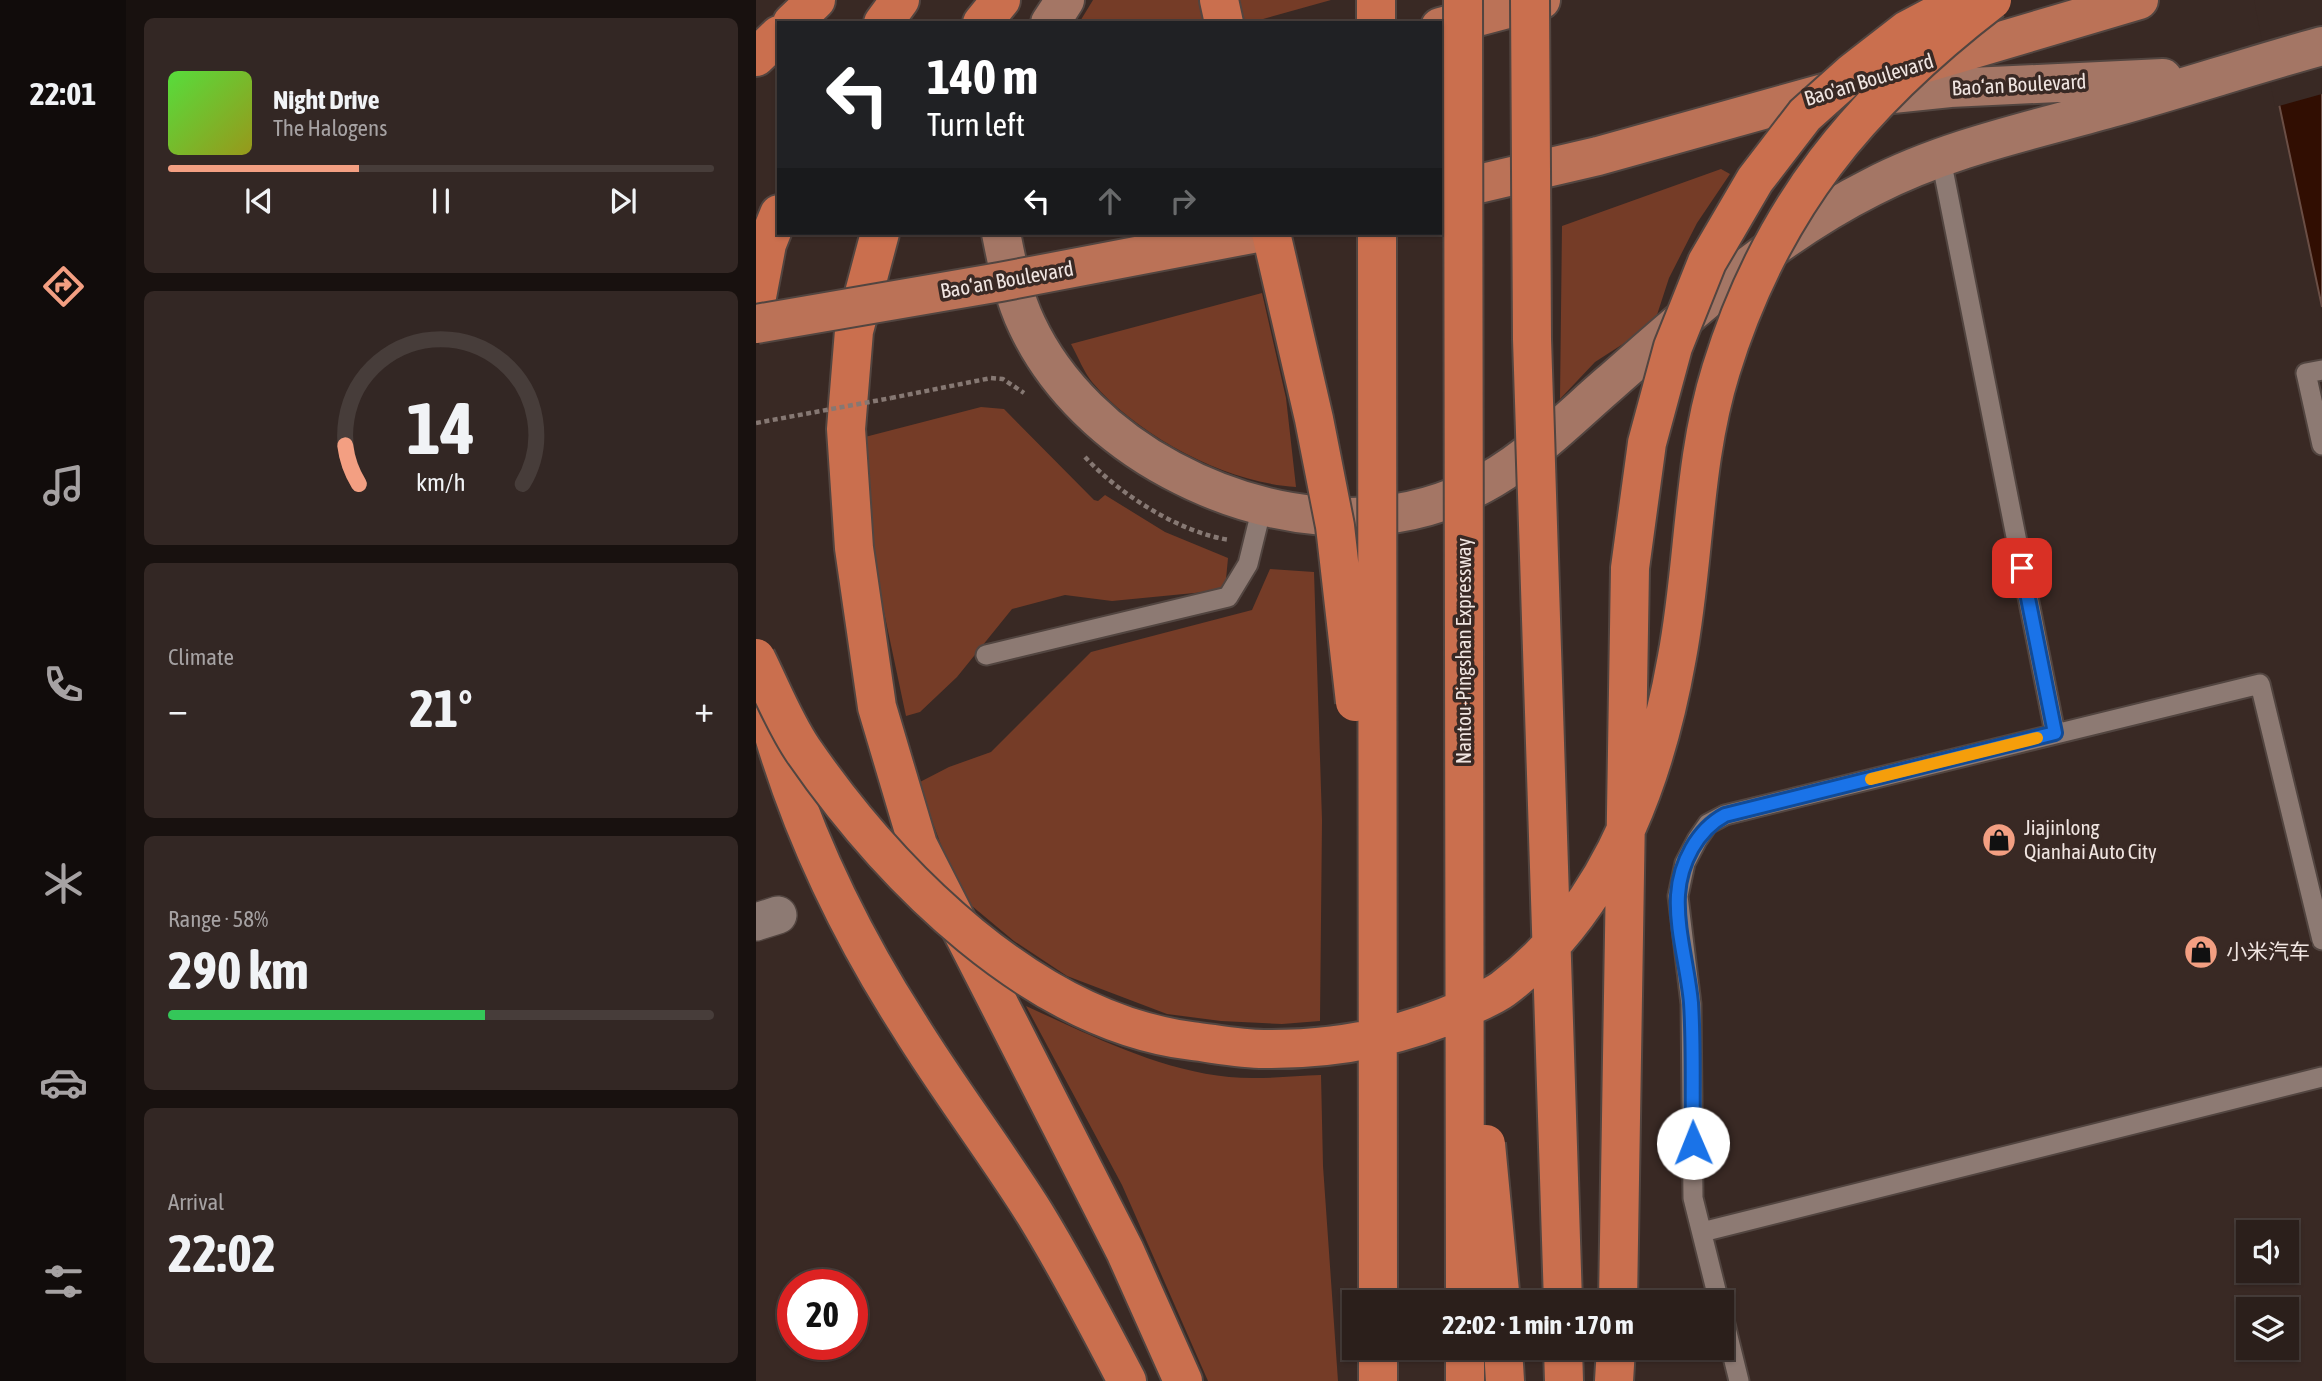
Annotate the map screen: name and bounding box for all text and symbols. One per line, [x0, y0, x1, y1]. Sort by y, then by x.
text: 140 m [927, 48, 1038, 104]
street label: Bao'an Boulevard [1801, 48, 1936, 110]
icon: left [812, 49, 903, 140]
street label: Bao‘an Boulevard [1951, 68, 2087, 100]
text: 22:01 [30, 75, 96, 112]
text: Night Drive [273, 85, 380, 115]
text: Turn left [927, 106, 1025, 143]
text: The Halogens [273, 115, 387, 141]
icon: previous [240, 182, 278, 220]
icon: pause [422, 182, 460, 220]
icon: next [604, 182, 642, 220]
icon: left [1018, 182, 1056, 220]
icon: ahead [1091, 182, 1129, 220]
icon: right [1164, 182, 1202, 220]
street label: Bao‘an Boulevard [938, 255, 1075, 303]
icon: directions [39, 262, 88, 311]
text: 14 [407, 386, 475, 469]
icon: music [39, 461, 88, 510]
text: km/h [416, 468, 466, 496]
street label: Nantou-Pingshan Expressway [1451, 537, 1475, 764]
pin [1992, 538, 2052, 598]
icon: arrive [2003, 549, 2041, 587]
text: Climate [168, 644, 234, 670]
icon: phone [39, 660, 88, 709]
text: 21° [409, 678, 473, 738]
text: − [168, 687, 188, 730]
text: + [694, 687, 714, 730]
place label: Jiajinlong Qianhai Auto City [2024, 815, 2157, 863]
shop icon: Jiajinlong Qianhai Auto City [1980, 821, 2018, 859]
icon: climate [39, 859, 88, 908]
text: Range · 58% [168, 906, 268, 932]
shop icon: 小米汽车 [2182, 933, 2220, 971]
place label: 小米汽车 [2226, 939, 2310, 963]
text: 290 km [168, 940, 309, 1000]
icon: car [39, 1058, 88, 1107]
position arrow [1656, 1106, 1730, 1180]
text: Arrival [168, 1189, 224, 1215]
map controls [2236, 1220, 2299, 1360]
button: sound [2236, 1220, 2299, 1283]
text: 22:02 [168, 1223, 276, 1283]
icon: filters [39, 1257, 88, 1306]
speed limit sign: 20 [777, 1269, 868, 1360]
button: layers [2236, 1297, 2299, 1360]
text: 22:02 · 1 min · 170 m [1442, 1310, 1634, 1340]

